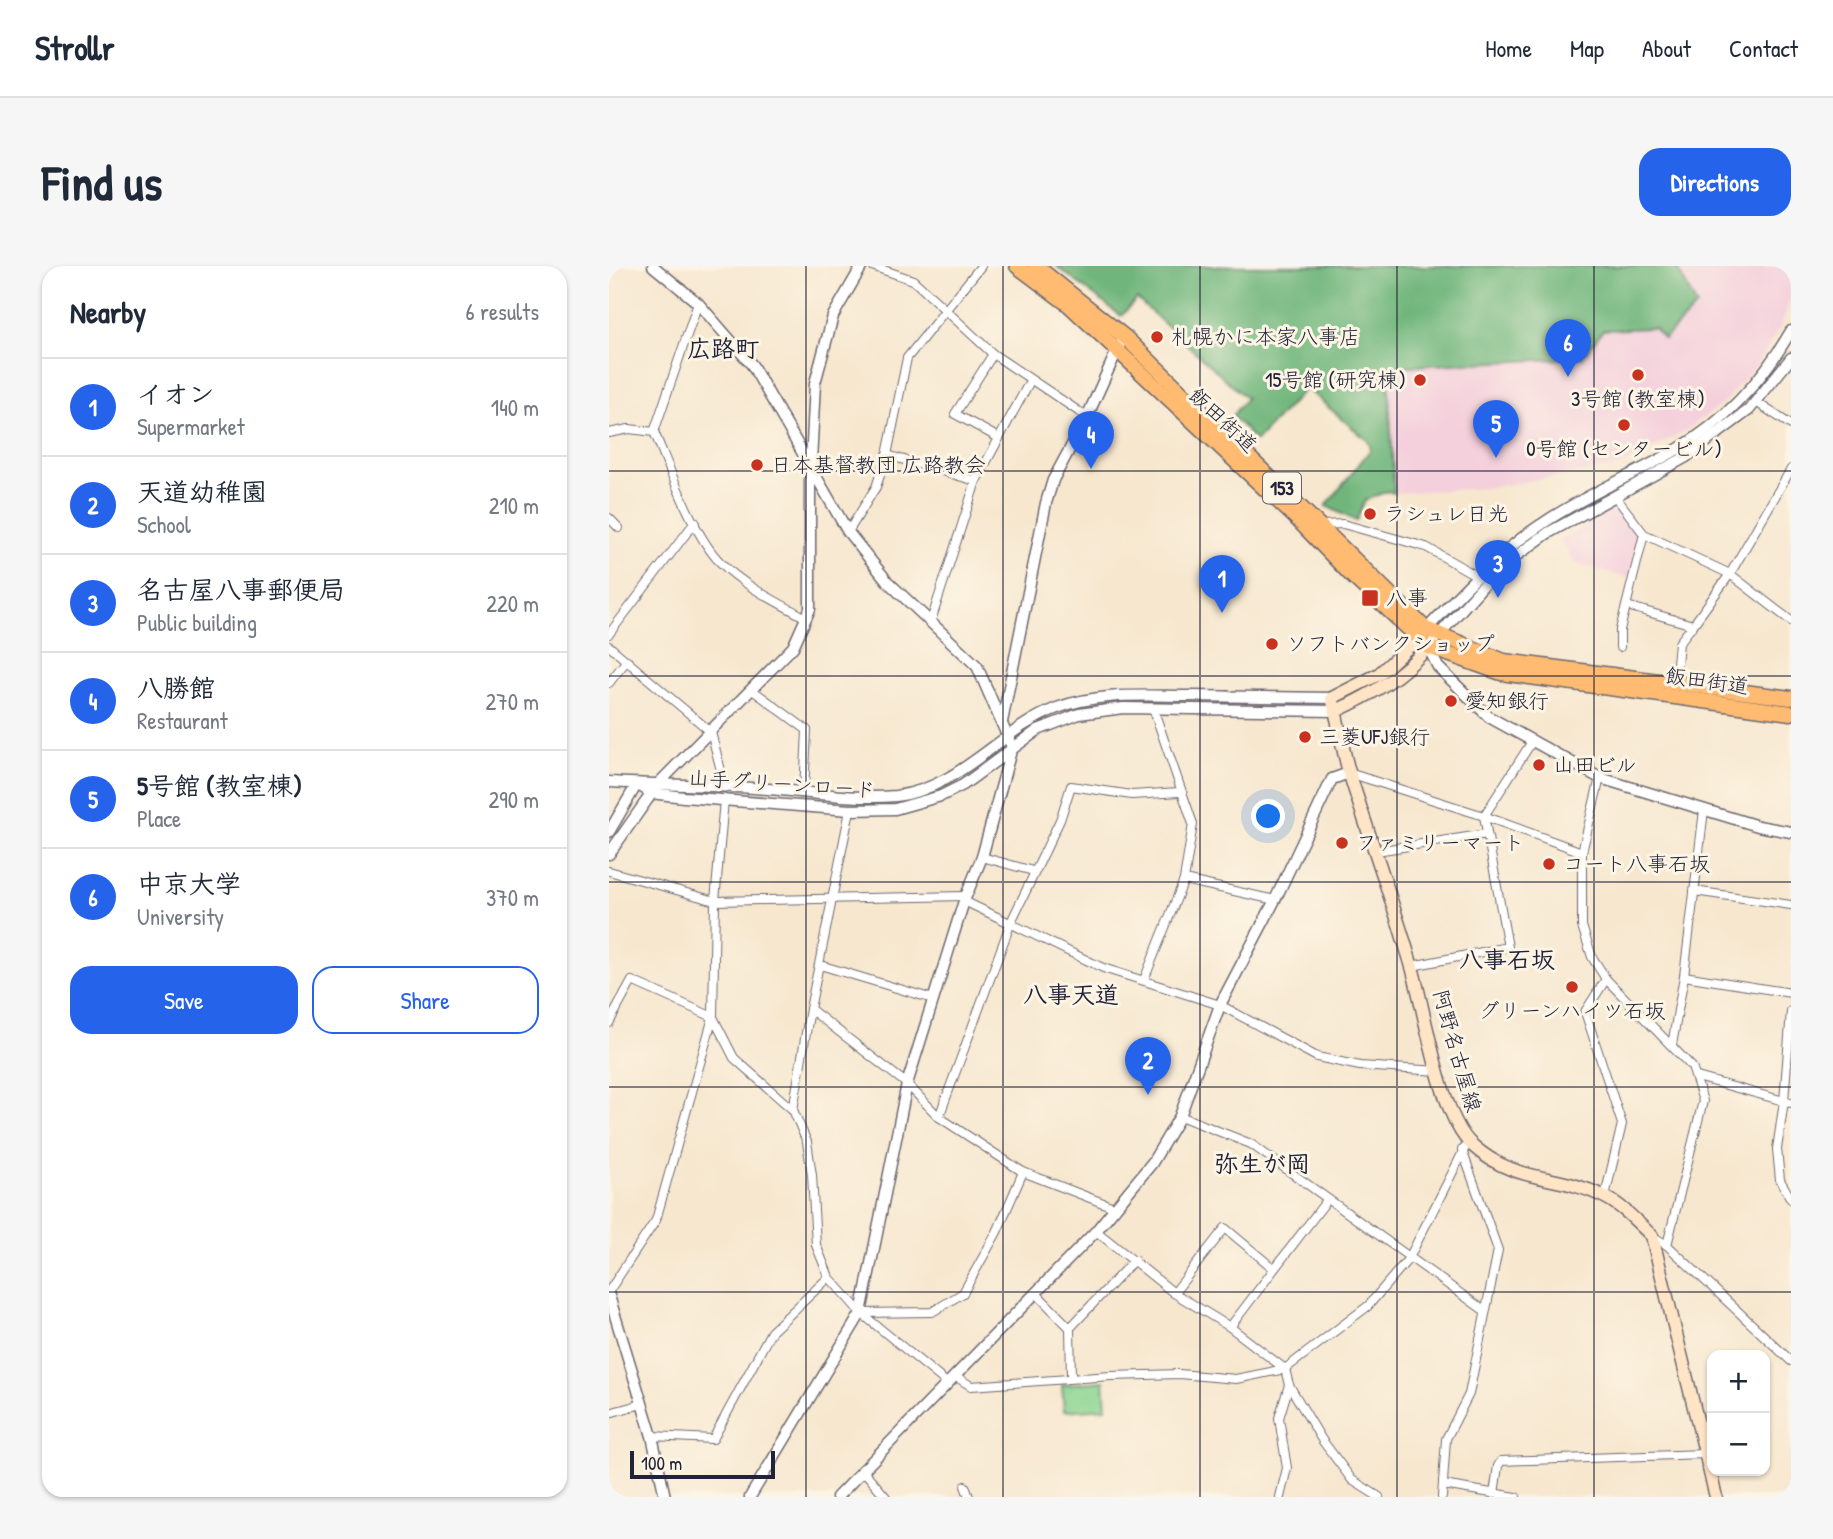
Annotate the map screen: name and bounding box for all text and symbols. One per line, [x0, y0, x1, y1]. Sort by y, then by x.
text: Strollr [35, 26, 114, 70]
text: Home [1485, 32, 1532, 64]
text: Map [1570, 32, 1604, 64]
text: About [1642, 32, 1691, 64]
text: Contact [1729, 32, 1798, 64]
button: Directions [1639, 148, 1791, 216]
text: Find us [42, 149, 162, 215]
text: Nearby [70, 292, 146, 332]
text: 6 results [466, 296, 539, 327]
pin: 6 [1545, 319, 1591, 377]
place label: 札幌かに本家八事店 [1171, 322, 1360, 351]
marker: 札幌かに本家八事店 [1149, 329, 1165, 345]
district label: 広路町 [687, 332, 759, 364]
place label: 15号館 (研究棟) [1265, 365, 1406, 394]
marker: 3号館 (教室棟) [1630, 367, 1646, 383]
marker: 15号館 (研究棟) [1412, 372, 1428, 388]
text: イオン [137, 376, 214, 411]
street label: 飯田街道 [1183, 380, 1264, 459]
place label: 3号館 (教室棟) [1571, 384, 1705, 413]
text: 1 [89, 392, 97, 423]
text: 140 m [491, 392, 539, 423]
pin: 5 [1473, 400, 1519, 458]
text: Supermarket [137, 411, 245, 442]
pin: 4 [1068, 411, 1114, 469]
marker: 0号館 (センタービル) [1616, 417, 1632, 433]
place label: 0号館 (センタービル) [1526, 434, 1722, 463]
place label: 日本基督教団 広路教会 [771, 450, 986, 479]
marker: 日本基督教団 広路教会 [749, 457, 765, 473]
road number: 153 [1263, 472, 1301, 504]
text: 天道幼稚園 [137, 474, 267, 509]
text: 2 [88, 490, 98, 521]
text: 210 m [489, 490, 539, 521]
place label: ラシュレ日光 [1384, 499, 1509, 528]
marker: ラシュレ日光 [1362, 506, 1378, 522]
text: School [137, 509, 191, 540]
pin: 3 [1475, 540, 1521, 598]
pin: 1 [1199, 555, 1245, 613]
text: 名古屋八事郵便局 [137, 572, 345, 607]
place label: 八事 [1386, 583, 1428, 612]
text: 3 [88, 588, 98, 619]
text: 220 m [486, 588, 539, 619]
marker: 八事 [1360, 588, 1380, 608]
text: Public building [137, 607, 257, 638]
place label: ソフトバンクショップ [1286, 629, 1495, 658]
marker: ソフトバンクショップ [1264, 636, 1280, 652]
street label: 飯田街道 [1663, 660, 1751, 701]
text: 八勝館 [137, 670, 215, 705]
text: 4 [89, 686, 97, 717]
text: 270 m [486, 686, 539, 717]
place label: 愛知銀行 [1465, 686, 1549, 715]
marker: 愛知銀行 [1443, 693, 1459, 709]
text: Restaurant [137, 705, 228, 736]
place label: 三菱UFJ銀行 [1319, 722, 1430, 751]
marker: 三菱UFJ銀行 [1297, 729, 1313, 745]
place label: 山田ビル [1553, 750, 1637, 779]
marker: 山田ビル [1531, 757, 1547, 773]
street label: 山手グリーンロード [687, 762, 877, 805]
text: 5号館 (教室棟) [137, 768, 302, 803]
text: 5 [88, 784, 98, 815]
text: 290 m [489, 784, 539, 815]
your location [1251, 799, 1285, 833]
text: Place [137, 803, 181, 834]
place label: ファミリーマート [1356, 828, 1524, 857]
marker: ファミリーマート [1334, 835, 1350, 851]
place label: コート八事石坂 [1563, 849, 1710, 878]
marker: コート八事石坂 [1541, 856, 1557, 872]
text: 中京大学 [137, 866, 241, 901]
text: 6 [88, 882, 98, 913]
text: 370 m [486, 882, 539, 913]
text: University [137, 901, 224, 932]
district label: 八事石坂 [1459, 943, 1555, 975]
button: Save [70, 966, 298, 1034]
button: Share [312, 966, 539, 1034]
district label: 八事天道 [1023, 978, 1119, 1010]
marker: グリーンハイツ石坂 [1564, 979, 1580, 995]
street label: 阿野名古屋線 [1426, 986, 1489, 1115]
place label: グリーンハイツ石坂 [1479, 996, 1665, 1025]
pin: 2 [1125, 1037, 1171, 1095]
district label: 弥生が岡 [1214, 1147, 1310, 1179]
map controls [1707, 1350, 1770, 1476]
button: + [1707, 1350, 1770, 1413]
button: − [1707, 1413, 1770, 1476]
scale bar [630, 1448, 775, 1480]
text: 100 m [641, 1450, 682, 1476]

